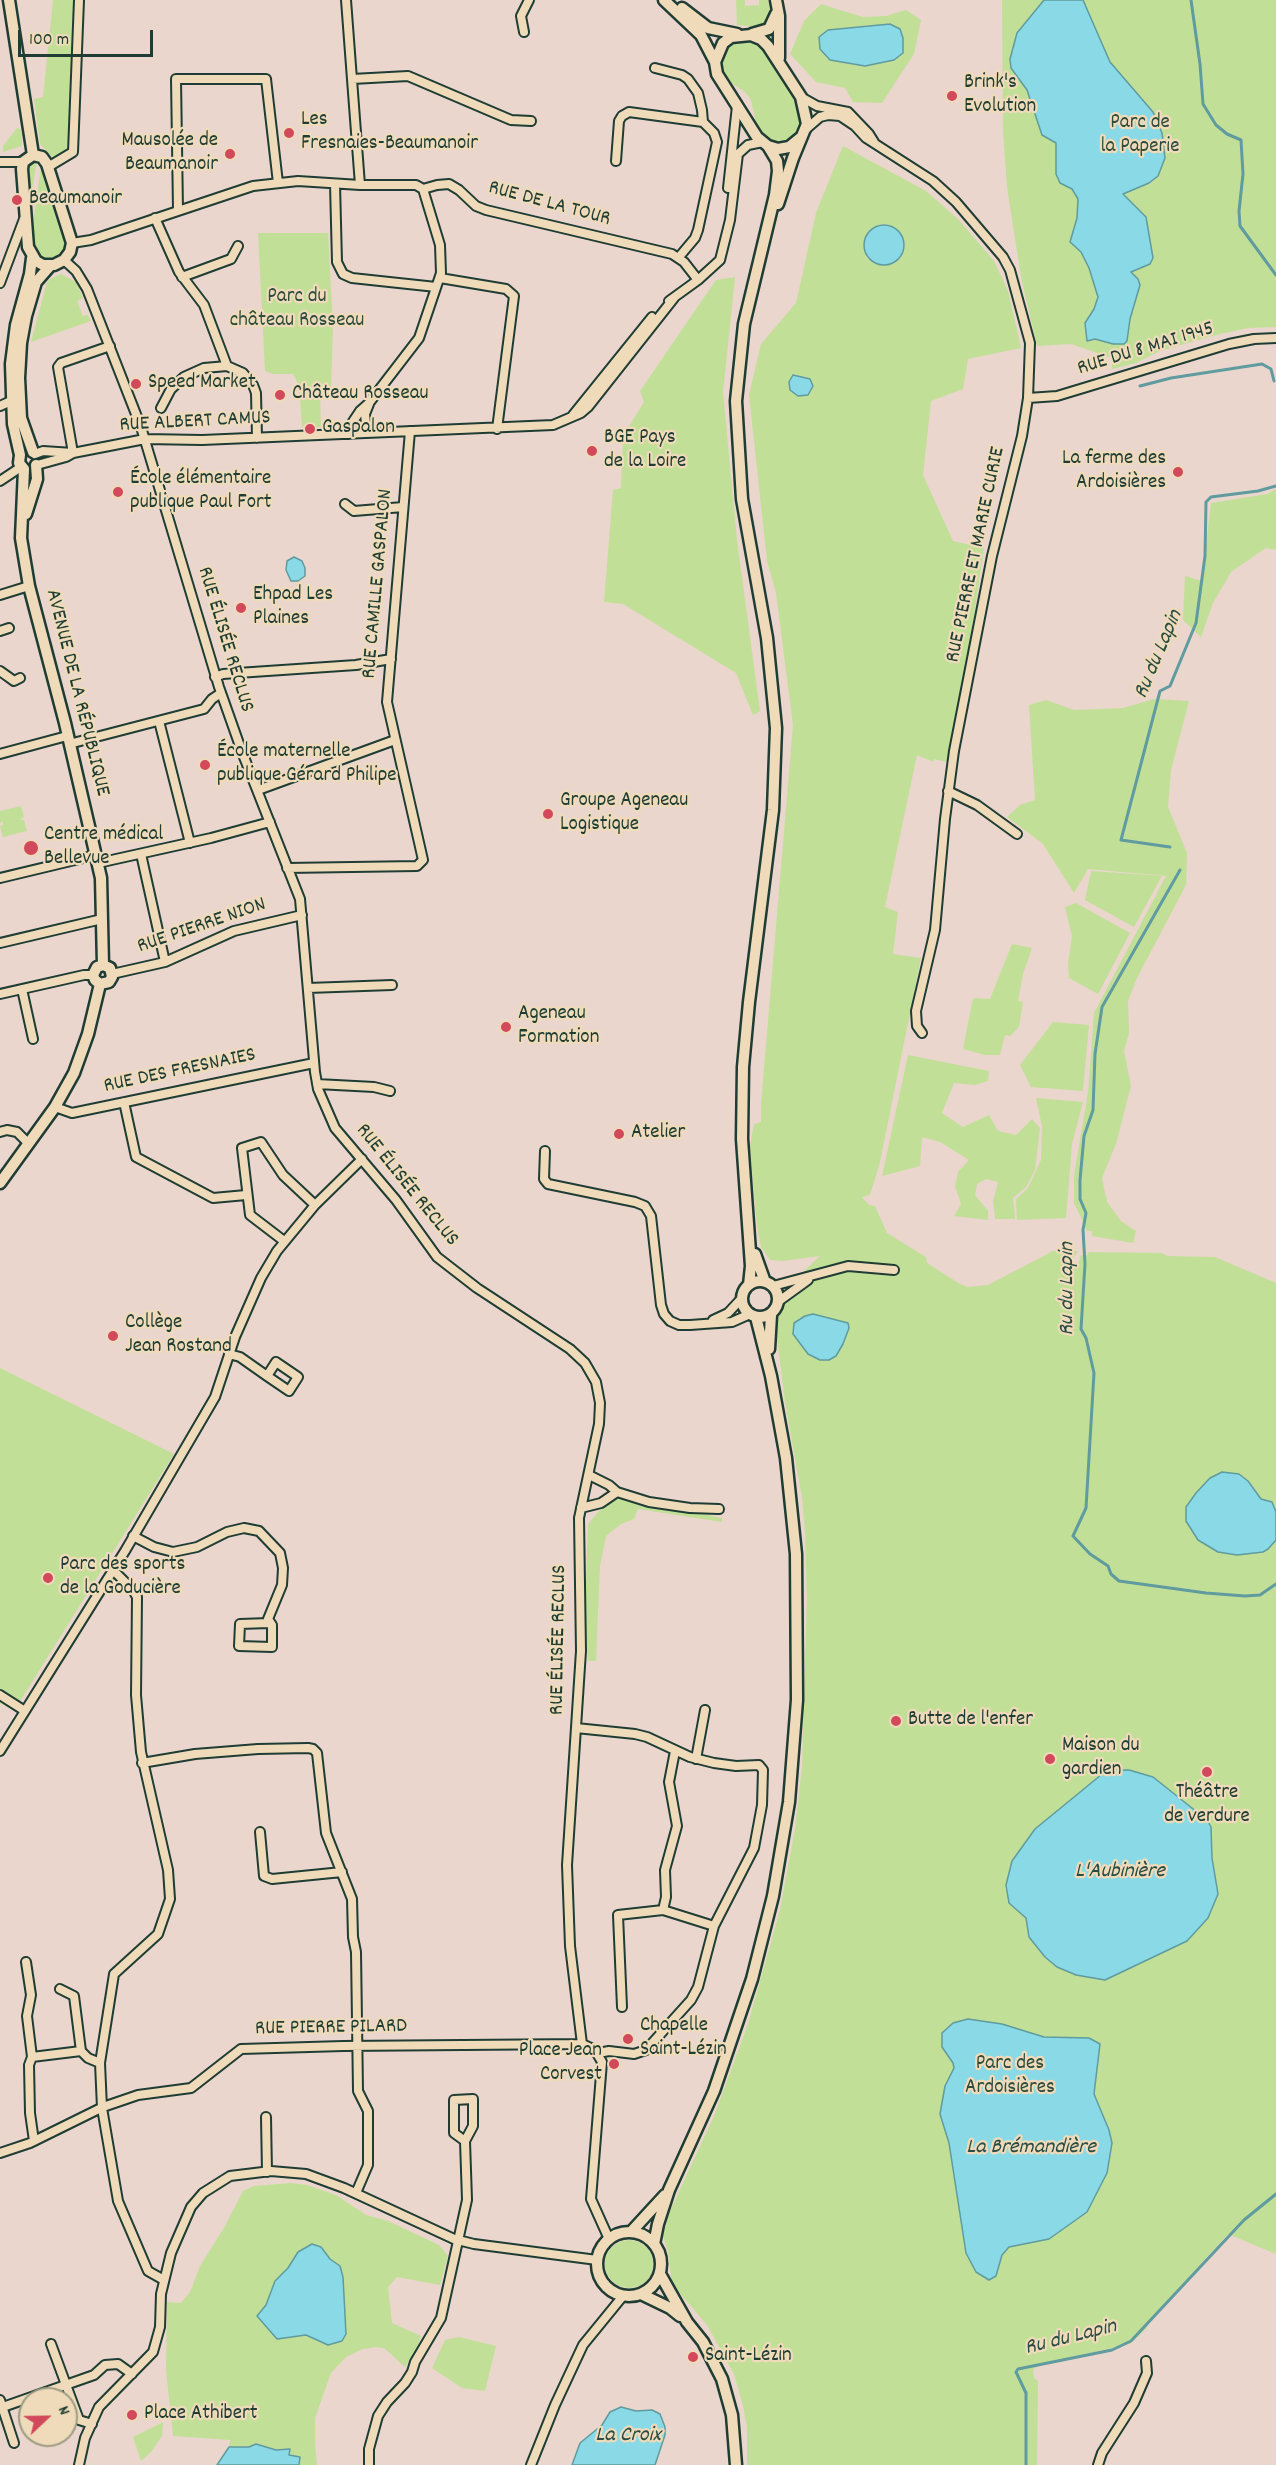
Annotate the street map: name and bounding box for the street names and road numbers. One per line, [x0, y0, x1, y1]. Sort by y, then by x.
street label: RUE DE LA TOUR [485, 177, 613, 233]
street label: RUE DU 8 MAI 1945 [1075, 317, 1217, 383]
street label: RUE ALBERT CAMUS [119, 406, 271, 440]
street label: RUE PIERRE ET MARIE CURIE [942, 445, 1012, 665]
street label: RUE CAMILLE GASPALON [358, 488, 400, 680]
street label: RUE ÉLISÉE RECLUS [190, 564, 258, 716]
street label: AVENUE DE LA RÉPUBLIQUE [38, 587, 114, 799]
street label: RUE PIERRE NION [134, 893, 270, 961]
street label: RUE DES FRESNAIES [102, 1044, 258, 1100]
street label: RUE ÉLISÉE RECLUS [349, 1120, 463, 1252]
street label: RUE ÉLISÉE RECLUS [546, 1565, 574, 1715]
street label: RUE PIERRE PILARD [255, 2015, 407, 2043]

